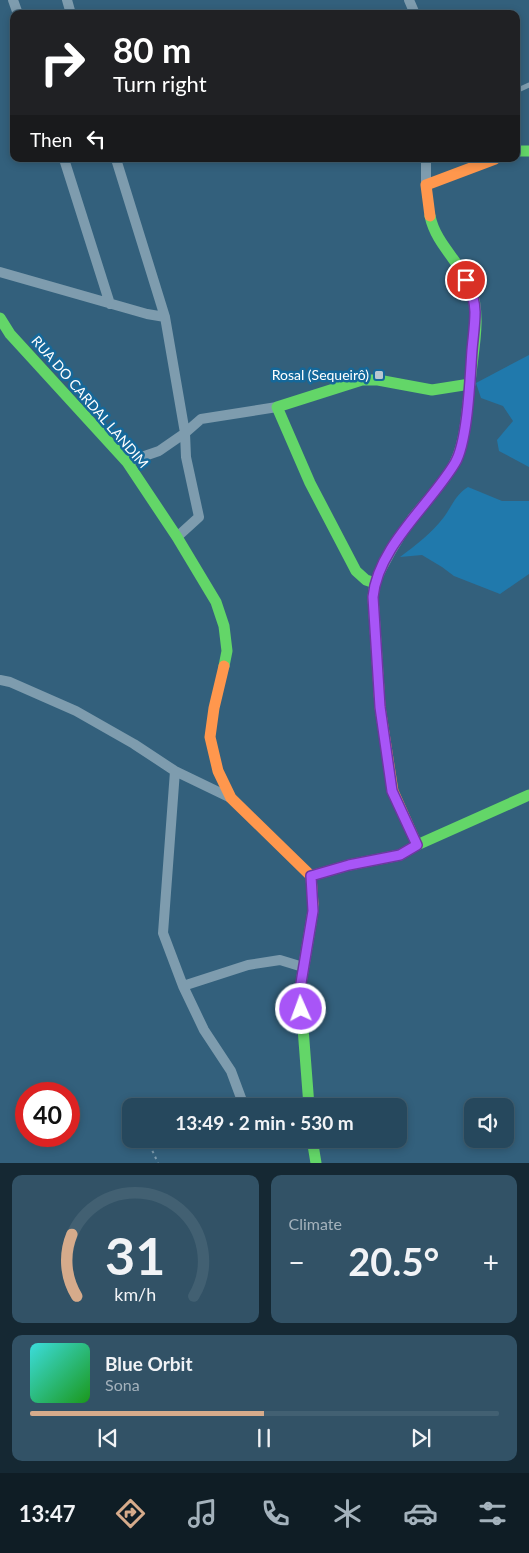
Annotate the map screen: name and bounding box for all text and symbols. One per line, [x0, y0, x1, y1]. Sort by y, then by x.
text: 80 m [113, 28, 191, 70]
icon: right [30, 30, 95, 95]
text: Turn right [113, 70, 207, 97]
icon: left [82, 125, 110, 153]
text: Then [30, 128, 72, 151]
pin [445, 259, 487, 301]
icon: arrive [452, 266, 480, 294]
street label: RUA DO CARDAL LANDIM [28, 332, 152, 471]
place label: Rosal (Sequeirô) [272, 366, 369, 383]
marker: Rosal (Sequeirô) [373, 369, 385, 381]
position arrow [274, 982, 326, 1034]
speed limit sign: 40 [15, 1082, 80, 1147]
map controls [464, 1098, 514, 1148]
button: sound [464, 1098, 514, 1148]
text: 13:49 · 2 min · 530 m [175, 1111, 354, 1134]
text: Climate [289, 1214, 342, 1233]
text: 31 [105, 1224, 165, 1286]
text: 20.5° [348, 1238, 439, 1284]
text: − [289, 1245, 305, 1279]
text: + [483, 1245, 499, 1279]
text: km/h [114, 1283, 156, 1305]
text: Blue Orbit [105, 1352, 193, 1375]
text: Sona [105, 1375, 140, 1394]
icon: previous [94, 1424, 122, 1452]
icon: pause [250, 1424, 278, 1452]
icon: next [407, 1424, 435, 1452]
icon: directions [113, 1496, 148, 1531]
icon: music [185, 1496, 220, 1531]
icon: phone [258, 1496, 293, 1531]
icon: climate [330, 1496, 365, 1531]
icon: car [403, 1496, 438, 1531]
icon: filters [475, 1496, 510, 1531]
text: 13:47 [19, 1500, 75, 1527]

